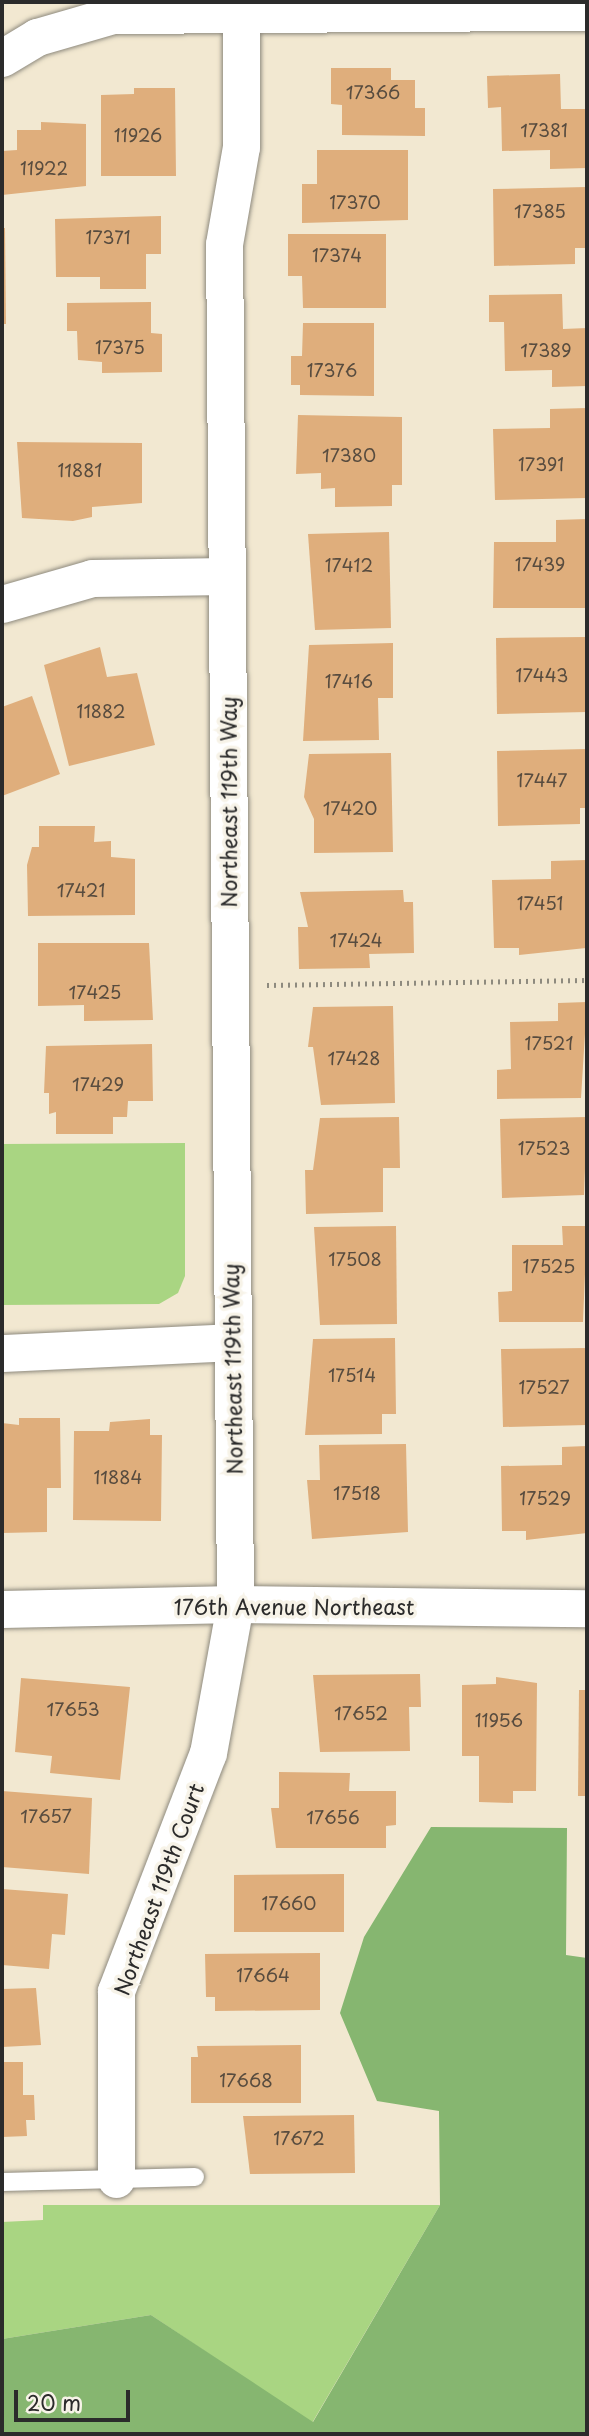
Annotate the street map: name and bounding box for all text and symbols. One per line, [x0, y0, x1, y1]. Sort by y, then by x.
house number: 17366 [346, 81, 400, 103]
house number: 17381 [520, 119, 568, 141]
house number: 11926 [114, 124, 162, 146]
house number: 11922 [20, 157, 68, 179]
house number: 17370 [329, 191, 381, 213]
house number: 17385 [514, 200, 566, 222]
house number: 17371 [85, 226, 131, 248]
house number: 17374 [312, 244, 362, 266]
house number: 17375 [95, 336, 145, 358]
house number: 17389 [520, 339, 572, 361]
house number: 17376 [307, 359, 357, 381]
house number: 17380 [322, 444, 376, 466]
house number: 17391 [518, 453, 564, 475]
house number: 11881 [58, 459, 102, 481]
house number: 17439 [515, 553, 565, 575]
house number: 17412 [325, 554, 373, 576]
house number: 17443 [516, 664, 568, 686]
house number: 17416 [325, 670, 373, 692]
street label: Northeast 119th Way [215, 697, 241, 907]
house number: 11882 [77, 700, 125, 722]
house number: 17447 [517, 769, 567, 791]
house number: 17420 [323, 797, 377, 819]
house number: 17421 [57, 879, 105, 901]
house number: 17451 [517, 892, 563, 914]
house number: 17424 [329, 929, 383, 951]
house number: 17425 [69, 981, 121, 1003]
house number: 17521 [524, 1032, 574, 1054]
house number: 17428 [328, 1047, 380, 1069]
house number: 17429 [72, 1073, 124, 1095]
house number: 17523 [518, 1137, 570, 1159]
house number: 17508 [328, 1248, 382, 1270]
house number: 17525 [523, 1255, 575, 1277]
street label: Northeast 119th Way [218, 1264, 246, 1474]
house number: 17514 [328, 1364, 376, 1386]
house number: 17527 [519, 1376, 569, 1398]
house number: 11884 [94, 1466, 142, 1488]
house number: 17518 [333, 1482, 381, 1504]
house number: 17529 [519, 1487, 571, 1509]
street label: 176th Avenue Northeast [173, 1593, 415, 1619]
house number: 17653 [46, 1698, 100, 1720]
house number: 17652 [334, 1702, 388, 1724]
house number: 11956 [475, 1709, 523, 1731]
street label: Northeast 119th Court [108, 1780, 208, 1998]
house number: 17657 [20, 1805, 72, 1827]
house number: 17656 [306, 1806, 360, 1828]
house number: 17660 [262, 1892, 316, 1914]
house number: 17664 [236, 1964, 290, 1986]
house number: 17668 [219, 2069, 273, 2091]
house number: 17672 [273, 2127, 325, 2149]
scale bar [18, 2376, 133, 2420]
text: 20 m [27, 2386, 81, 2418]

